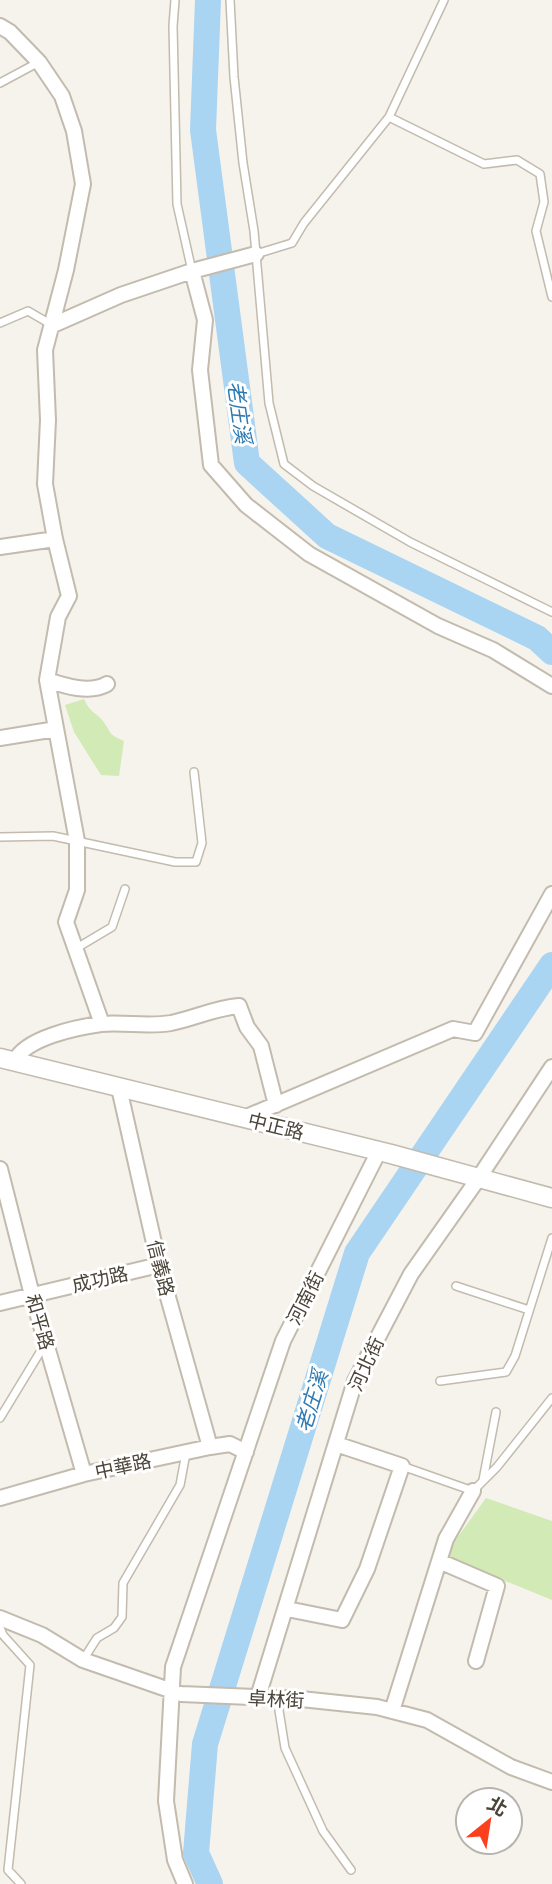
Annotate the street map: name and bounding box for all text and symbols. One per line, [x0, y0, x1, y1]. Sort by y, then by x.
water label: 老庄溪 [222, 379, 259, 448]
street label: 中正路 [245, 1107, 307, 1145]
street label: 信義路 [142, 1237, 180, 1299]
street label: 成功路 [70, 1261, 130, 1297]
street label: 河南街 [281, 1267, 329, 1329]
street label: 和平路 [21, 1291, 59, 1353]
street label: 河北街 [343, 1333, 389, 1395]
water label: 老庄溪 [288, 1364, 334, 1435]
street label: 中華路 [93, 1448, 153, 1484]
street label: 卓林街 [247, 1686, 305, 1712]
north arrow [454, 1786, 524, 1856]
text: 北 [483, 1791, 512, 1821]

